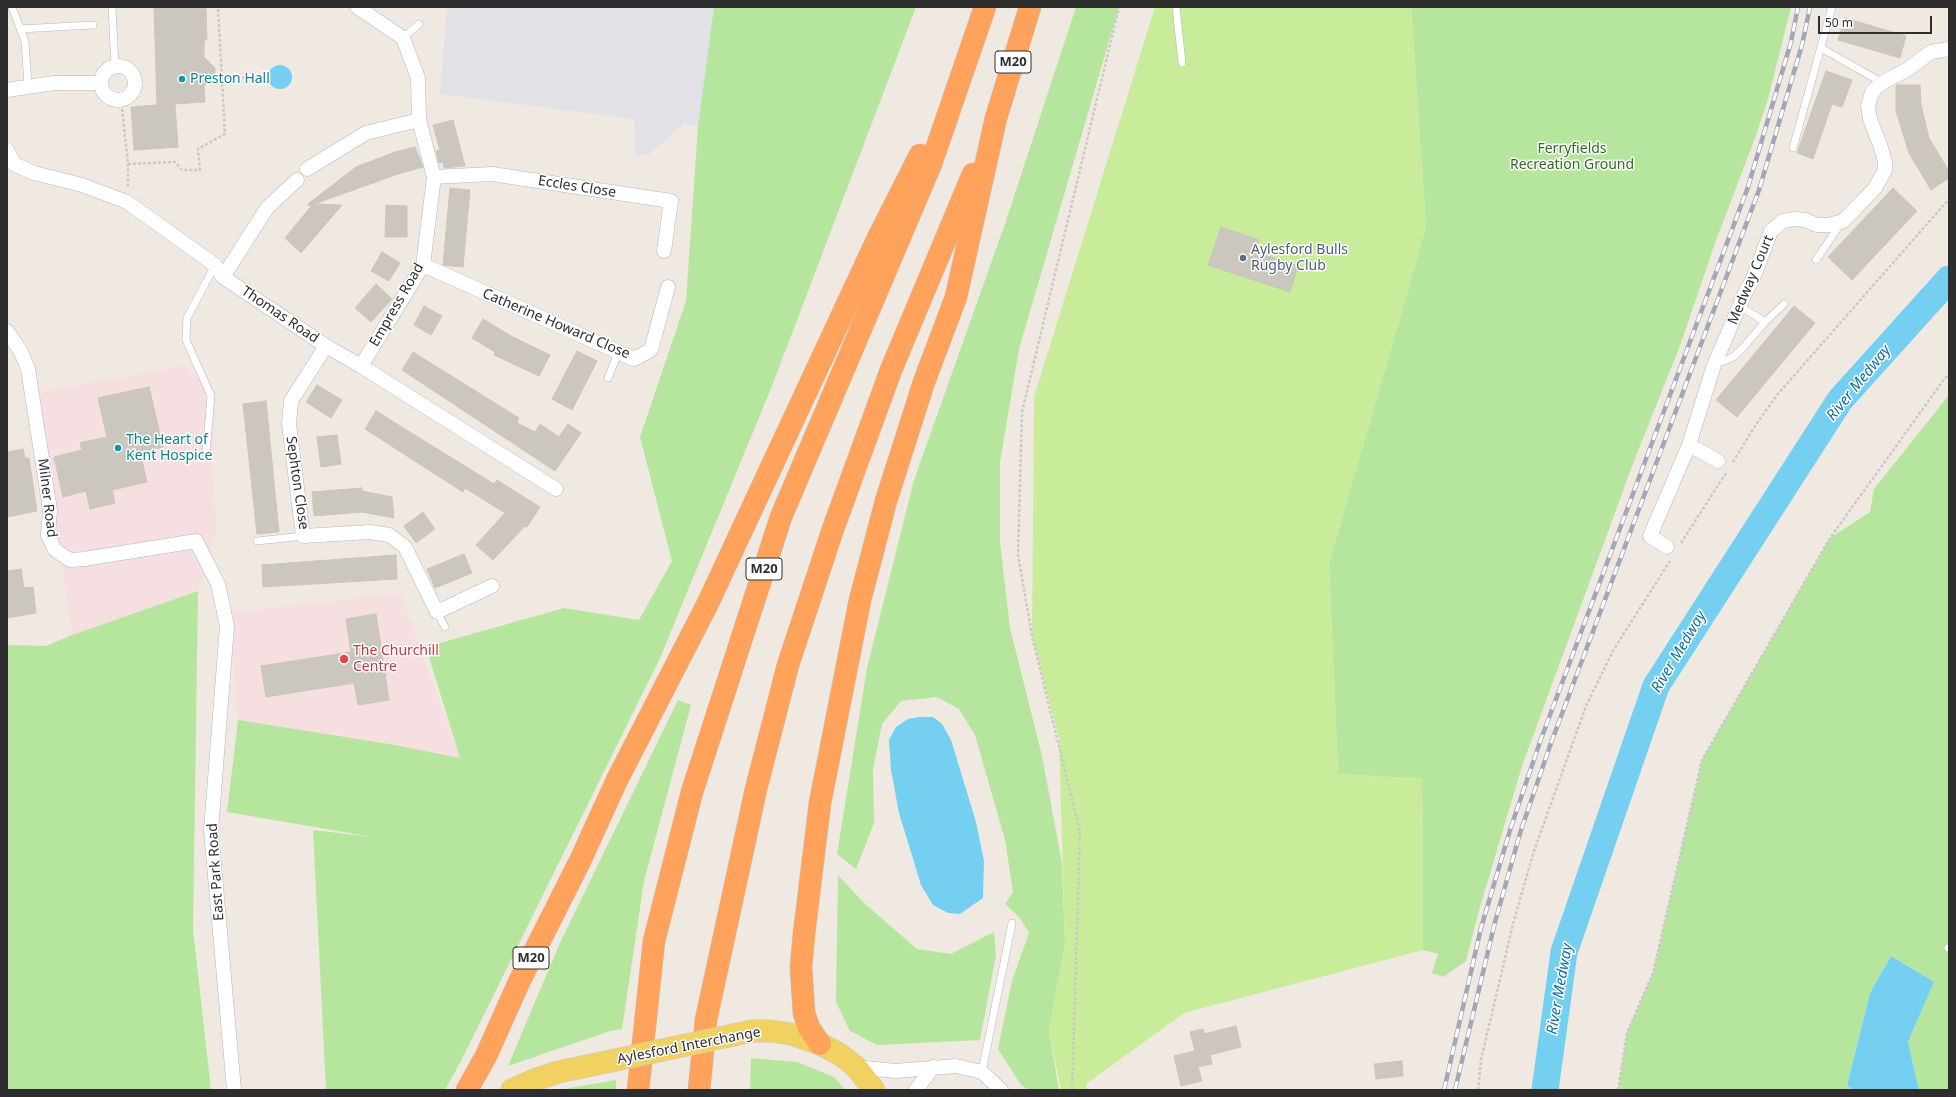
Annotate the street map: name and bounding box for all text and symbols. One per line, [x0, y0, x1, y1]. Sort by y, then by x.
scale bar [1820, 8, 1934, 34]
text: 50 m [1825, 14, 1853, 31]
road number: M20 [995, 51, 1031, 73]
place label: Preston Hall [190, 71, 270, 87]
marker: Preston Hall [177, 74, 187, 84]
park label: Ferryfields Recreation Ground [1510, 141, 1634, 174]
street label: Eccles Close [537, 173, 617, 201]
street label: Medway Court [1725, 233, 1777, 327]
place label: Aylesford Bulls Rugby Club [1251, 242, 1348, 274]
marker: Aylesford Bulls Rugby Club [1238, 253, 1248, 263]
street label: Empress Road [366, 260, 428, 350]
street label: Thomas Road [238, 283, 322, 347]
street label: Catherine Howard Close [480, 285, 632, 363]
water label: River Medway [1823, 342, 1895, 424]
place label: The Heart of Kent Hospice [126, 432, 212, 464]
street label: Sephton Close [282, 435, 312, 531]
marker: The Heart of Kent Hospice [113, 443, 123, 453]
street label: Milner Road [34, 458, 60, 538]
road number: M20 [746, 558, 782, 580]
water label: River Medway [1648, 608, 1710, 696]
place label: The Churchill Centre [353, 643, 439, 676]
marker: The Churchill Centre [338, 653, 350, 665]
street label: East Park Road [204, 823, 228, 921]
water label: River Medway [1543, 942, 1577, 1036]
road number: M20 [513, 947, 549, 969]
street label: Aylesford Interchange [616, 1024, 762, 1068]

